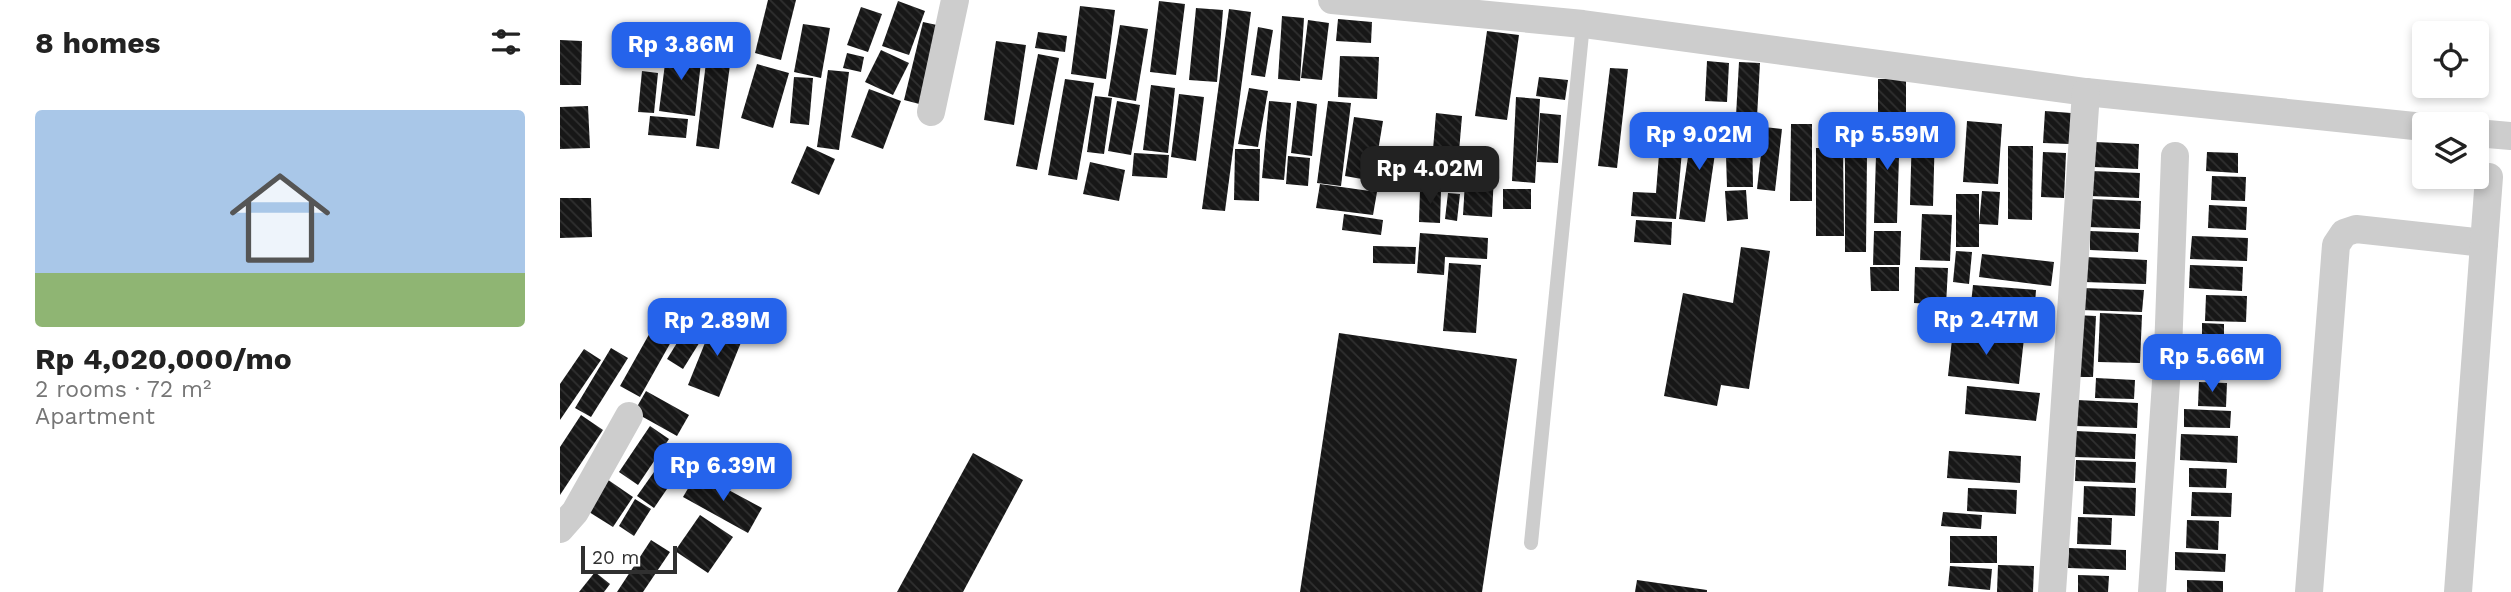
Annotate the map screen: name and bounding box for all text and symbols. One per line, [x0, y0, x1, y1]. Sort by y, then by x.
map controls [2412, 21, 2489, 189]
button: locate [2412, 21, 2489, 98]
pin: Rp 3.86M [609, 22, 753, 82]
icon: filters [487, 23, 525, 61]
text: 8 homes [35, 25, 161, 60]
text: Rp 3.86M [628, 31, 734, 58]
button: layers [2412, 112, 2489, 189]
pin: Rp 9.02M [1627, 113, 1771, 172]
pin: Rp 5.59M [1815, 113, 1959, 172]
text: Rp 9.02M [1646, 121, 1752, 148]
text: Rp 5.59M [1834, 121, 1940, 148]
pin: Rp 4.02M [1358, 146, 1502, 206]
icon: home [217, 155, 343, 281]
text: Rp 4.02M [1376, 155, 1484, 182]
pin: Rp 2.89M [645, 298, 789, 358]
pin: Rp 2.47M [1914, 298, 2058, 357]
text: Rp 2.47M [1933, 306, 2039, 333]
text: Rp 2.89M [664, 307, 770, 334]
pin: Rp 5.66M [2140, 334, 2284, 394]
text: Rp 4,020,000/mo [35, 341, 292, 376]
text: Rp 5.66M [2159, 343, 2265, 370]
text: 2 rooms · 72 m² [35, 376, 211, 403]
text: Apartment [35, 403, 155, 430]
pin: Rp 6.39M [651, 444, 795, 503]
text: Rp 6.39M [670, 452, 776, 479]
scale bar [581, 543, 677, 575]
text: 20 m [592, 546, 639, 569]

